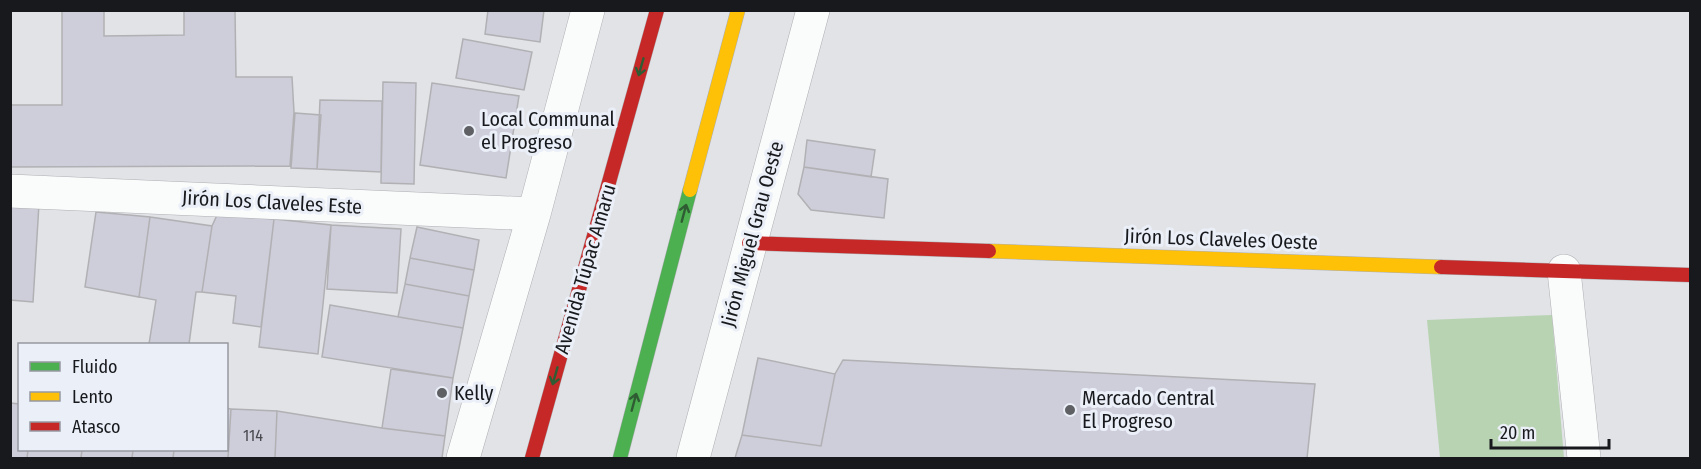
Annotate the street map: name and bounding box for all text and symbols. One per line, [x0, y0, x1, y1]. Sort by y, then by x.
one-way arrow [635, 57, 646, 76]
place label: Local Communal el Progreso [481, 107, 615, 154]
marker: Local Communal el Progreso [462, 124, 476, 138]
street label: Jirón Miguel Grau Oeste [716, 138, 788, 330]
street label: Avenida Túpac Amaru [549, 181, 621, 357]
street label: Jirón Los Claveles Este [181, 185, 363, 219]
one-way arrow [679, 204, 690, 223]
street label: Jirón Los Claveles Oeste [1124, 224, 1318, 254]
legend [18, 343, 228, 451]
text: Fluido [72, 356, 118, 378]
one-way arrow [548, 366, 560, 385]
place label: Kelly [454, 381, 494, 405]
text: Lento [72, 386, 113, 408]
marker: Kelly [435, 386, 449, 400]
place label: Mercado Central El Progreso [1082, 386, 1215, 433]
one-way arrow [629, 393, 641, 412]
marker: Mercado Central El Progreso [1063, 403, 1077, 417]
scale bar [1491, 412, 1610, 450]
text: Atasco [72, 416, 120, 438]
text: 20 m [1500, 422, 1535, 444]
house number: 114 [243, 426, 263, 445]

